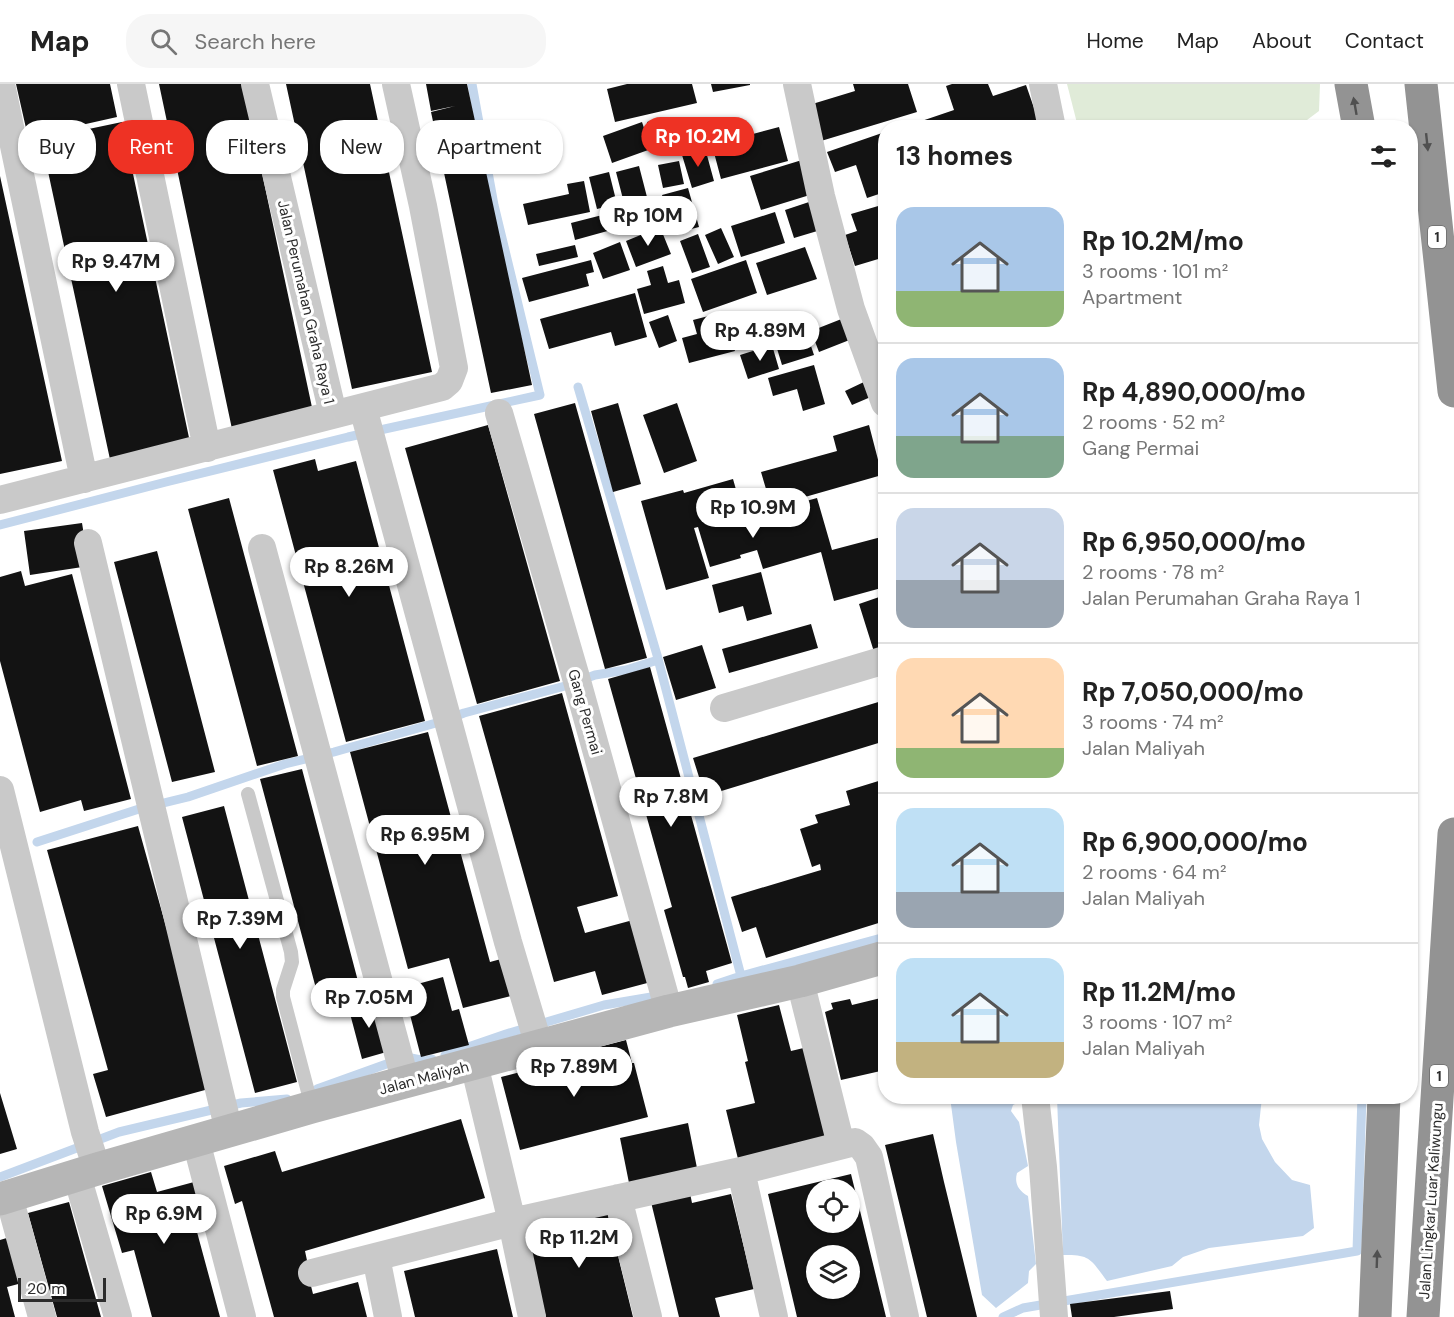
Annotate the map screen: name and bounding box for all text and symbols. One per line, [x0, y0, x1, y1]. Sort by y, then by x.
search box [126, 14, 546, 68]
text: Map [30, 23, 90, 60]
icon: search [147, 25, 180, 58]
text: Search here [195, 27, 316, 56]
text: Home [1086, 27, 1144, 55]
text: Map [1177, 27, 1219, 55]
text: About [1252, 27, 1312, 55]
text: Contact [1345, 27, 1424, 55]
one-way arrow [1350, 96, 1359, 115]
pin: Rp 10.2M [636, 117, 760, 168]
chip: Buy [18, 120, 96, 174]
chip: Rent [108, 120, 194, 174]
chip: Filters [206, 120, 308, 174]
chip: New [320, 120, 404, 174]
chip: Apartment [416, 120, 563, 174]
text: Rp 10.2M [655, 123, 741, 149]
one-way arrow [1422, 133, 1432, 152]
text: 13 homes [896, 139, 1013, 173]
icon: filters [1367, 140, 1400, 173]
pin: Rp 10M [599, 196, 697, 247]
street label: Jalan Perumahan Graha Raya 1 [273, 198, 339, 406]
text: Rp 10M [613, 202, 683, 228]
text: Rp 10.2M/mo [1082, 224, 1244, 258]
road number: 1 [1428, 226, 1446, 248]
icon: home [944, 231, 1016, 303]
pin: Rp 9.47M [54, 242, 178, 293]
text: Rp 9.47M [71, 248, 161, 274]
text: 3 rooms · 101 m² [1082, 258, 1228, 284]
text: Apartment [1082, 284, 1182, 310]
pin: Rp 4.89M [698, 311, 822, 362]
text: Rp 4.89M [714, 317, 806, 343]
text: Rp 4,890,000/mo [1082, 375, 1306, 409]
icon: home [944, 382, 1016, 454]
text: 2 rooms · 52 m² [1082, 409, 1225, 435]
text: Gang Permai [1082, 435, 1199, 461]
pin: Rp 10.9M [691, 488, 815, 539]
text: Rp 10.9M [710, 494, 796, 520]
text: Rp 6,950,000/mo [1082, 525, 1306, 559]
icon: home [944, 532, 1016, 604]
pin: Rp 8.26M [287, 547, 411, 598]
text: Rp 8.26M [304, 553, 394, 579]
text: 2 rooms · 78 m² [1082, 559, 1224, 585]
text: Jalan Perumahan Graha Raya 1 [1082, 585, 1360, 611]
street label: Gang Permai [563, 667, 607, 757]
text: Rp 7,050,000/mo [1082, 675, 1304, 709]
icon: home [944, 682, 1016, 754]
text: 3 rooms · 74 m² [1082, 709, 1224, 735]
text: Jalan Maliyah [1082, 735, 1205, 761]
pin: Rp 7.8M [616, 777, 726, 828]
text: Rp 7.8M [633, 783, 709, 809]
pin: Rp 6.95M [363, 815, 487, 866]
text: Rp 6.95M [380, 821, 470, 847]
text: Rp 6,900,000/mo [1082, 825, 1308, 859]
icon: home [944, 832, 1016, 904]
text: 2 rooms · 64 m² [1082, 859, 1226, 885]
text: Jalan Maliyah [1082, 885, 1205, 911]
pin: Rp 7.39M [178, 899, 302, 950]
text: Rp 7.39M [196, 905, 284, 931]
text: Rp 11.2M/mo [1082, 975, 1236, 1009]
pin: Rp 7.05M [307, 978, 431, 1029]
icon: home [944, 982, 1016, 1054]
text: Rp 7.05M [325, 984, 413, 1010]
text: 3 rooms · 107 m² [1082, 1009, 1232, 1035]
text: Jalan Maliyah [1082, 1035, 1205, 1061]
pin: Rp 7.89M [512, 1047, 636, 1098]
text: Rp 7.89M [530, 1053, 618, 1079]
street label: Jalan Maliyah [377, 1056, 471, 1100]
road number: 1 [1430, 1065, 1448, 1087]
street label: Jalan Lingkar Luar Kaliwungu [1414, 1102, 1448, 1300]
map controls [806, 1179, 860, 1299]
button: locate [806, 1179, 860, 1233]
pin: Rp 6.9M [109, 1194, 219, 1245]
text: Rp 6.9M [125, 1200, 203, 1226]
pin: Rp 11.2M [517, 1218, 641, 1269]
text: Rp 11.2M [539, 1224, 619, 1250]
button: layers [806, 1245, 860, 1299]
one-way arrow [1373, 1249, 1382, 1268]
scale bar [18, 1275, 106, 1302]
text: 20 m [27, 1278, 66, 1299]

